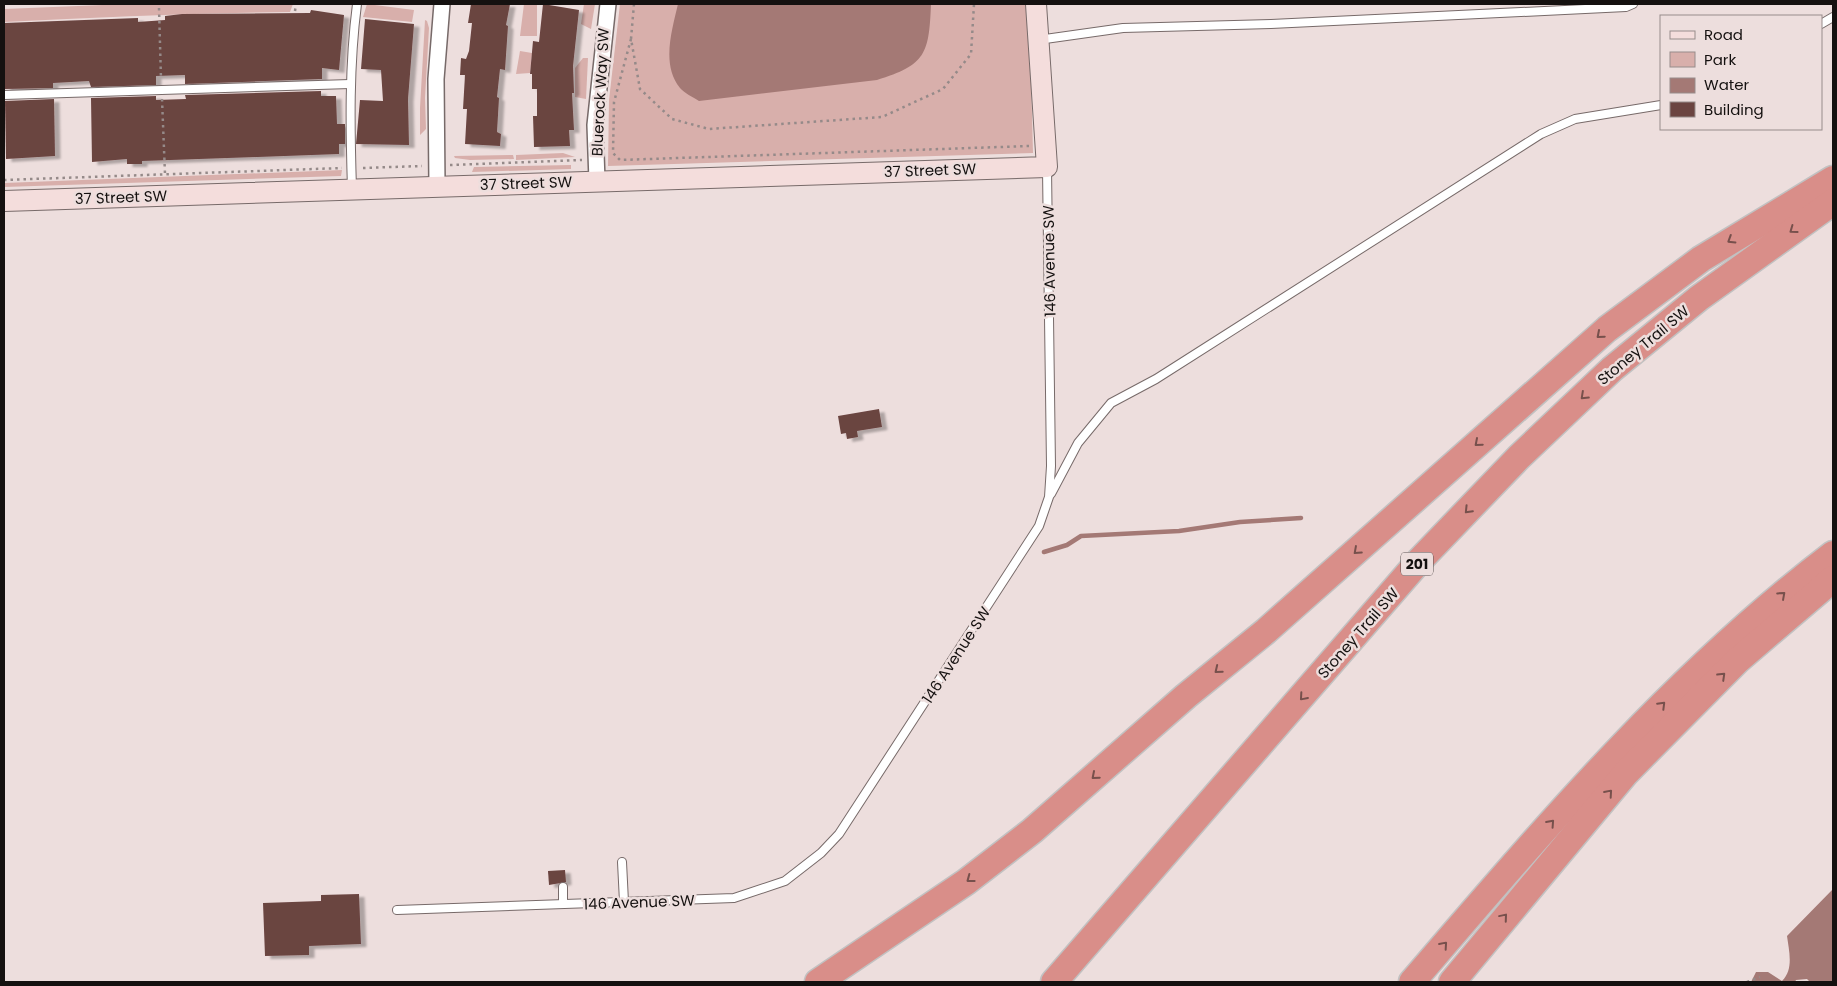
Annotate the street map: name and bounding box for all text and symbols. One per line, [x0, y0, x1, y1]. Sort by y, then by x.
legend [1660, 15, 1822, 130]
text: Road [1704, 24, 1743, 45]
street label: Bluerock Way SW [586, 27, 614, 157]
text: Park [1704, 49, 1736, 70]
text: Water [1704, 74, 1750, 95]
text: Building [1704, 99, 1764, 120]
street label: 37 Street SW [883, 158, 977, 182]
street label: 37 Street SW [479, 171, 573, 195]
street label: 37 Street SW [74, 185, 168, 209]
street label: 146 Avenue SW [1038, 205, 1060, 317]
one-way arrow [1789, 224, 1799, 233]
one-way arrow [1728, 233, 1737, 243]
street label: Stoney Trail SW [1593, 300, 1694, 390]
one-way arrow [1597, 330, 1606, 339]
one-way arrow [1581, 390, 1590, 399]
one-way arrow [1475, 437, 1484, 446]
one-way arrow [1465, 504, 1474, 513]
one-way arrow [1353, 545, 1362, 554]
road number: 201 [1401, 552, 1433, 576]
street label: Stoney Trail SW [1313, 583, 1404, 683]
one-way arrow [1776, 591, 1785, 600]
street label: 146 Avenue SW [917, 602, 995, 707]
one-way arrow [1215, 664, 1224, 672]
one-way arrow [1716, 673, 1725, 682]
one-way arrow [1299, 691, 1308, 700]
one-way arrow [1656, 702, 1665, 711]
one-way arrow [1092, 771, 1101, 780]
one-way arrow [1603, 789, 1612, 798]
one-way arrow [1545, 819, 1554, 828]
one-way arrow [967, 874, 976, 882]
street label: 146 Avenue SW [583, 890, 695, 914]
one-way arrow [1499, 914, 1507, 923]
one-way arrow [1438, 942, 1447, 951]

